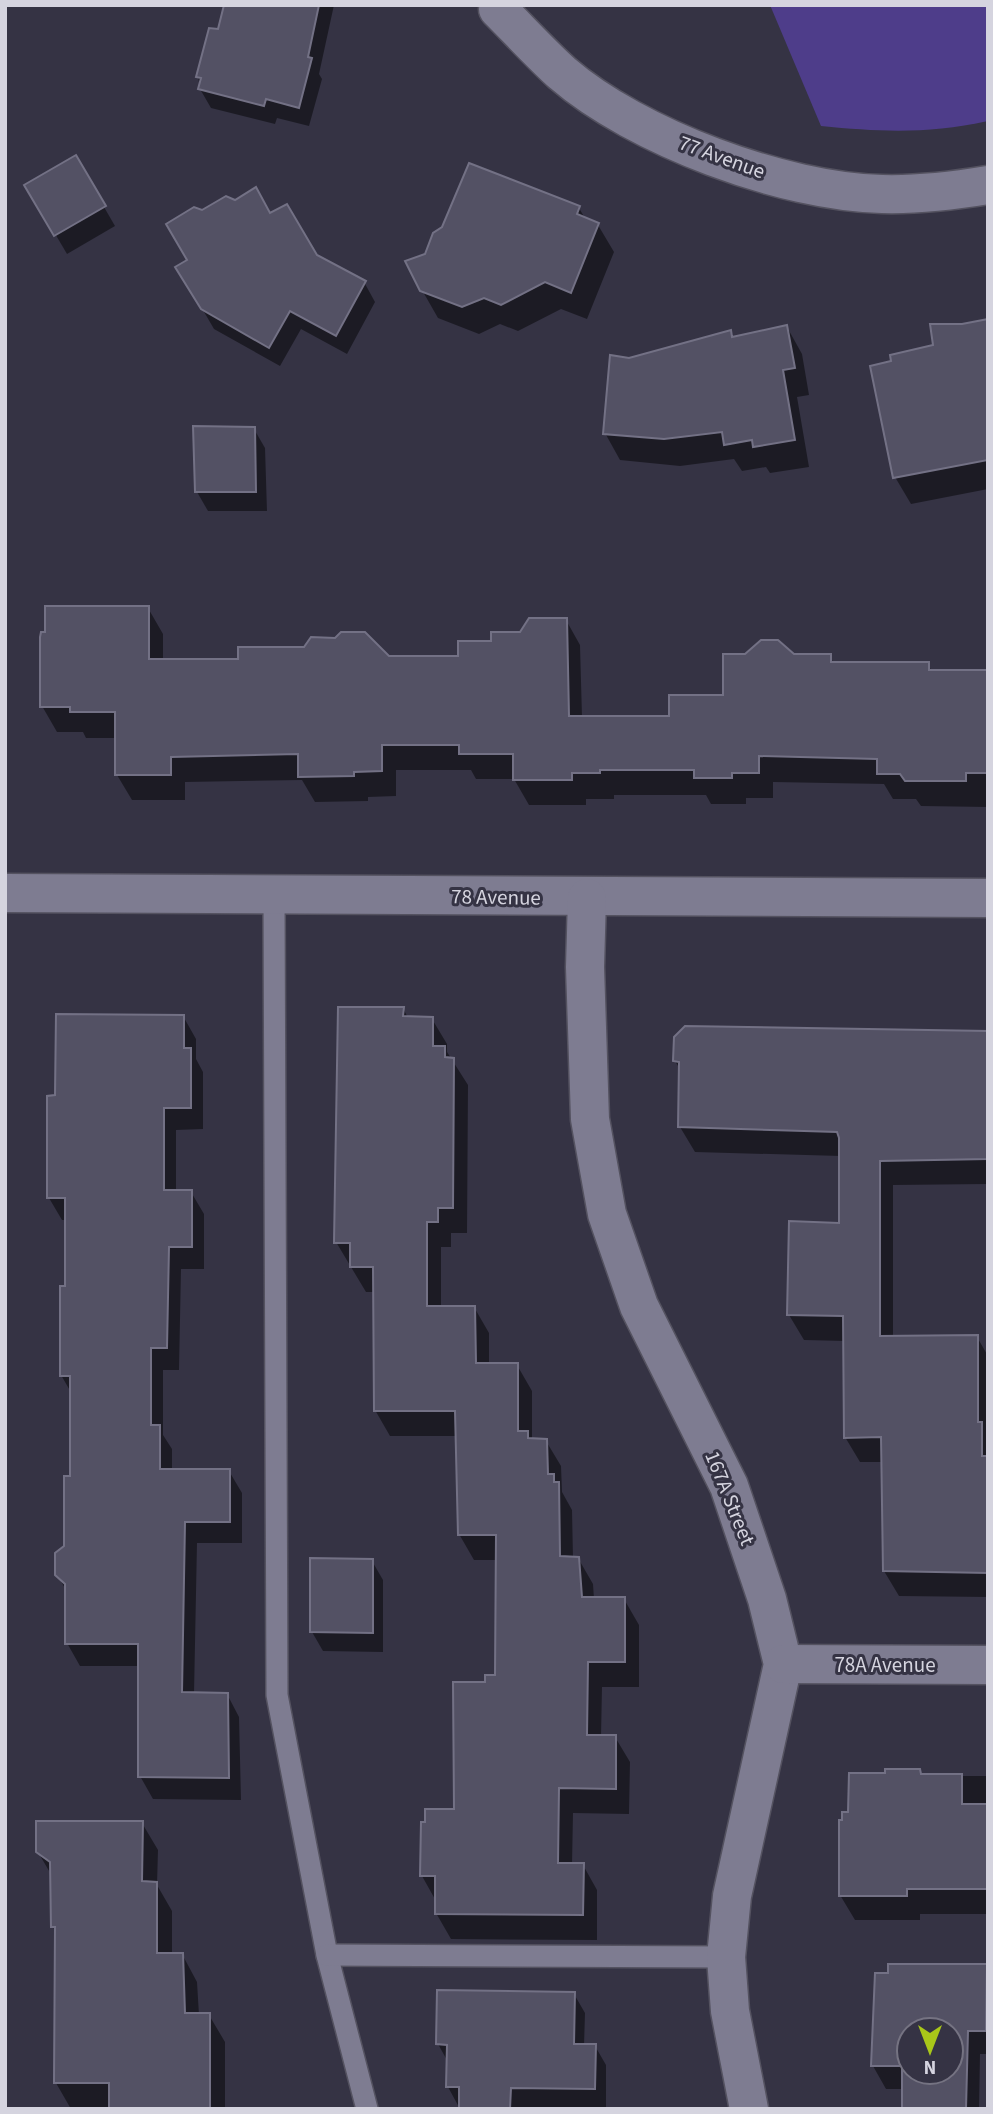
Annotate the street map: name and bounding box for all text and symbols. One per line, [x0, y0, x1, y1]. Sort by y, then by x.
street label: 77 Avenue [675, 128, 769, 186]
street label: 78 Avenue [451, 881, 541, 913]
street label: 167A Street [697, 1446, 763, 1550]
street label: 78A Avenue [834, 1650, 936, 1680]
north arrow [895, 2016, 965, 2086]
text: N [924, 2053, 936, 2080]

